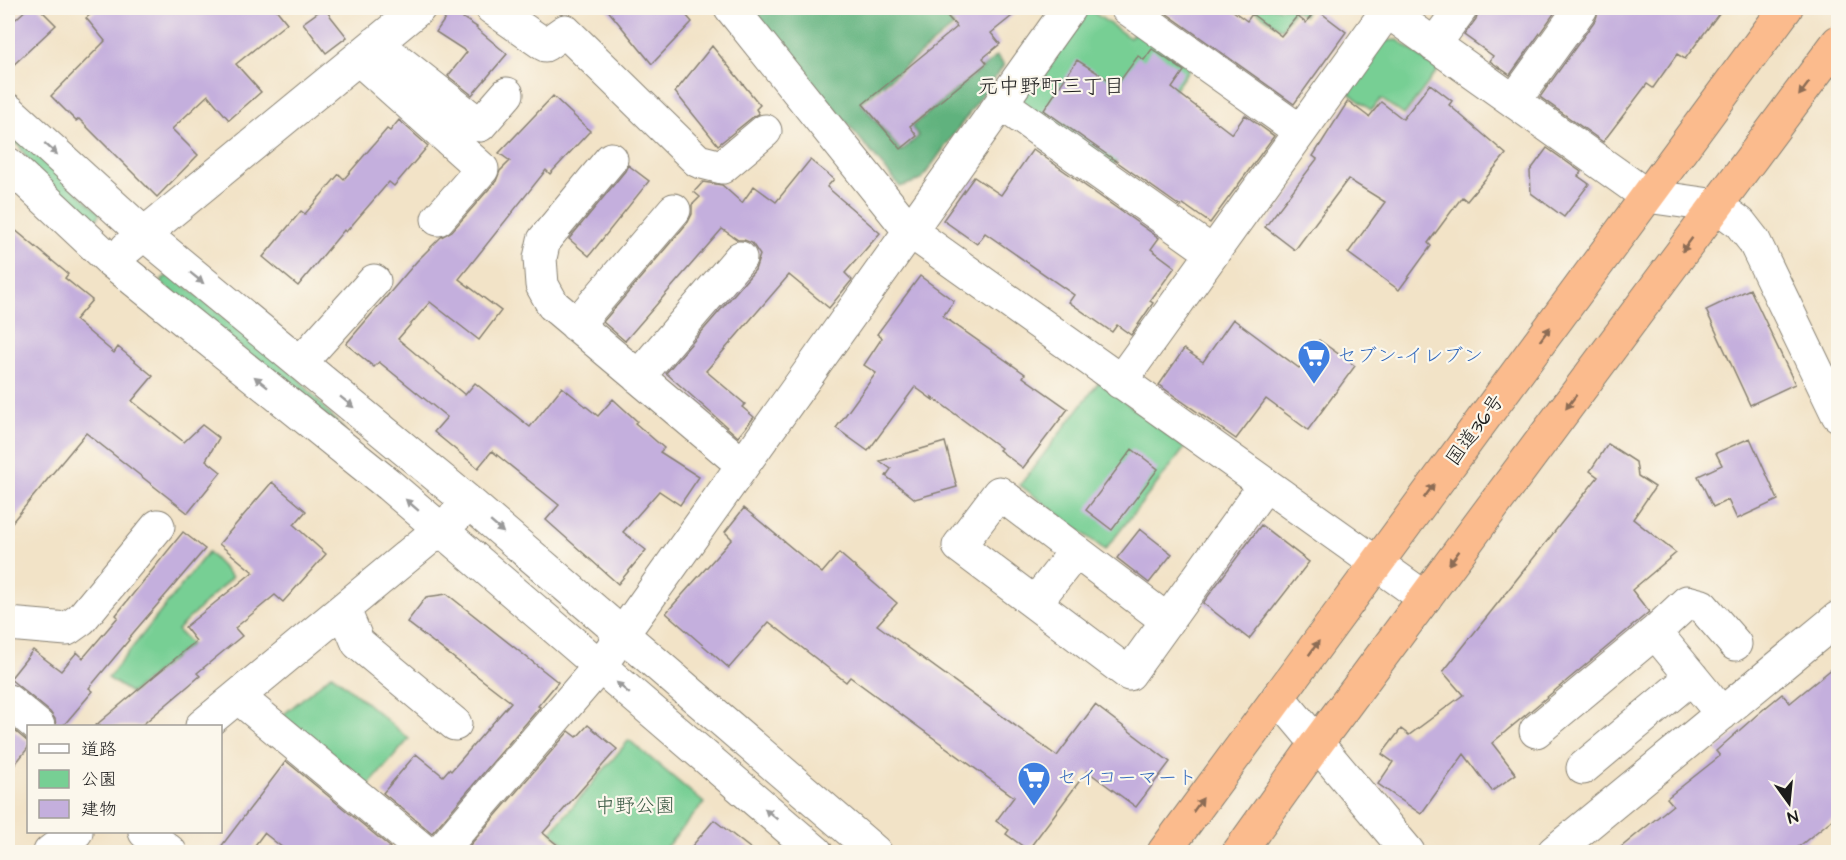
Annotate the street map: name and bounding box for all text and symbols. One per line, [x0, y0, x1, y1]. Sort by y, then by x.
district label: 元中野町三丁目 [978, 72, 1125, 101]
one-way arrow [1798, 81, 1810, 96]
one-way arrow [43, 142, 58, 156]
one-way arrow [1682, 238, 1694, 253]
one-way arrow [189, 272, 205, 285]
one-way arrow [1539, 327, 1551, 343]
supermarket icon: セブン-イレブン [1296, 338, 1332, 385]
place label: セブン-イレブン [1337, 342, 1483, 370]
one-way arrow [253, 375, 269, 388]
street label: 国道36号 [1439, 388, 1511, 472]
one-way arrow [1565, 393, 1577, 409]
one-way arrow [340, 395, 355, 408]
one-way arrow [1423, 484, 1435, 499]
one-way arrow [405, 499, 420, 512]
one-way arrow [489, 520, 504, 533]
one-way arrow [1449, 551, 1461, 566]
one-way arrow [1308, 641, 1320, 657]
one-way arrow [615, 681, 631, 694]
legend [27, 725, 222, 833]
text: 道路 [81, 737, 117, 762]
supermarket icon: セイコーマート [1016, 760, 1052, 807]
place label: セイコーマート [1057, 764, 1197, 792]
text: 公園 [81, 767, 117, 792]
north arrow [1759, 773, 1819, 833]
park label: 中野公園 [595, 792, 675, 820]
text: 建物 [81, 797, 117, 822]
one-way arrow [1192, 798, 1204, 813]
text: N [1785, 805, 1800, 828]
one-way arrow [763, 808, 779, 821]

